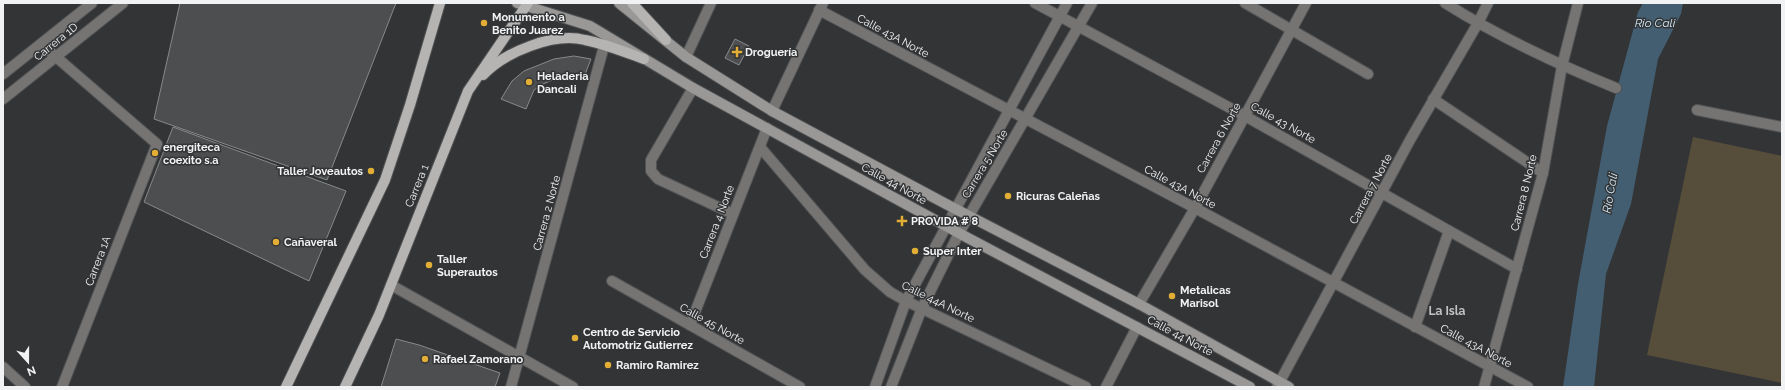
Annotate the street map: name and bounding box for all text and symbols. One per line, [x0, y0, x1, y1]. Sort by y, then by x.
place label: Monumento a Benito Juarez [492, 11, 565, 37]
street label: Calle 43A Norte [855, 12, 932, 61]
water label: Rio Cali [1635, 16, 1676, 30]
marker: Monumento a Benito Juarez [479, 18, 489, 28]
street label: Carrera 1D [31, 20, 81, 64]
place label: Droguería [745, 46, 797, 59]
marker: Droguería [732, 47, 742, 57]
place label: Heladeria Dancali [537, 70, 589, 96]
marker: Heladeria Dancali [524, 77, 534, 87]
street label: Carrera 6 Norte [1194, 100, 1244, 175]
street label: Calle 43 Norte [1248, 100, 1318, 146]
street label: Carrera 5 Norte [959, 127, 1011, 201]
place label: energiteca coexito s.a [163, 141, 220, 167]
marker: energiteca coexito s.a [150, 148, 160, 158]
street label: Carrera 7 Norte [1347, 151, 1395, 226]
street label: Carrera 8 Norte [1508, 153, 1540, 233]
street label: Calle 44 Norte [859, 161, 929, 208]
street label: Carrera 1 [403, 162, 432, 209]
street label: Calle 43A Norte [1142, 163, 1219, 212]
place label: Taller Joveautos [277, 165, 364, 178]
marker: Taller Joveautos [366, 166, 376, 176]
water label: Río Cali [1600, 171, 1620, 214]
street label: Carrera 2 Norte [531, 173, 563, 252]
street label: Carrera 4 Norte [697, 183, 737, 261]
place label: Ricuras Caleñas [1016, 190, 1101, 203]
marker: Ricuras Caleñas [1003, 191, 1013, 201]
marker: PROVIDA # 8 [896, 215, 908, 227]
place label: PROVIDA # 8 [911, 215, 979, 228]
street label: Carrera 1A [83, 234, 114, 288]
place label: Cañaveral [284, 236, 338, 249]
marker: Cañaveral [271, 237, 281, 247]
place label: Super Inter [923, 245, 982, 258]
marker: Super Inter [910, 246, 920, 256]
place label: Taller Superautos [437, 253, 498, 279]
marker: Taller Superautos [424, 260, 434, 270]
street label: Calle 44A Norte [899, 279, 977, 326]
place label: Metalicas Marisol [1180, 284, 1231, 310]
marker: Metalicas Marisol [1167, 291, 1177, 301]
street label: Calle 45 Norte [677, 301, 747, 348]
district label: La Isla [1429, 304, 1465, 318]
street label: Calle 44 Norte [1145, 313, 1216, 359]
street label: Calle 43A Norte [1438, 322, 1515, 371]
place label: Centro de Servicio Automotriz Gutierrez [583, 326, 693, 352]
marker: Centro de Servicio Automotriz Gutierrez [570, 333, 580, 343]
north arrow [8, 342, 48, 382]
place label: Rafael Zamorano [433, 353, 524, 366]
marker: Rafael Zamorano [420, 354, 430, 364]
place label: Ramiro Ramirez [616, 359, 699, 372]
marker: Ramiro Ramirez [603, 360, 613, 370]
text: N [25, 363, 38, 378]

